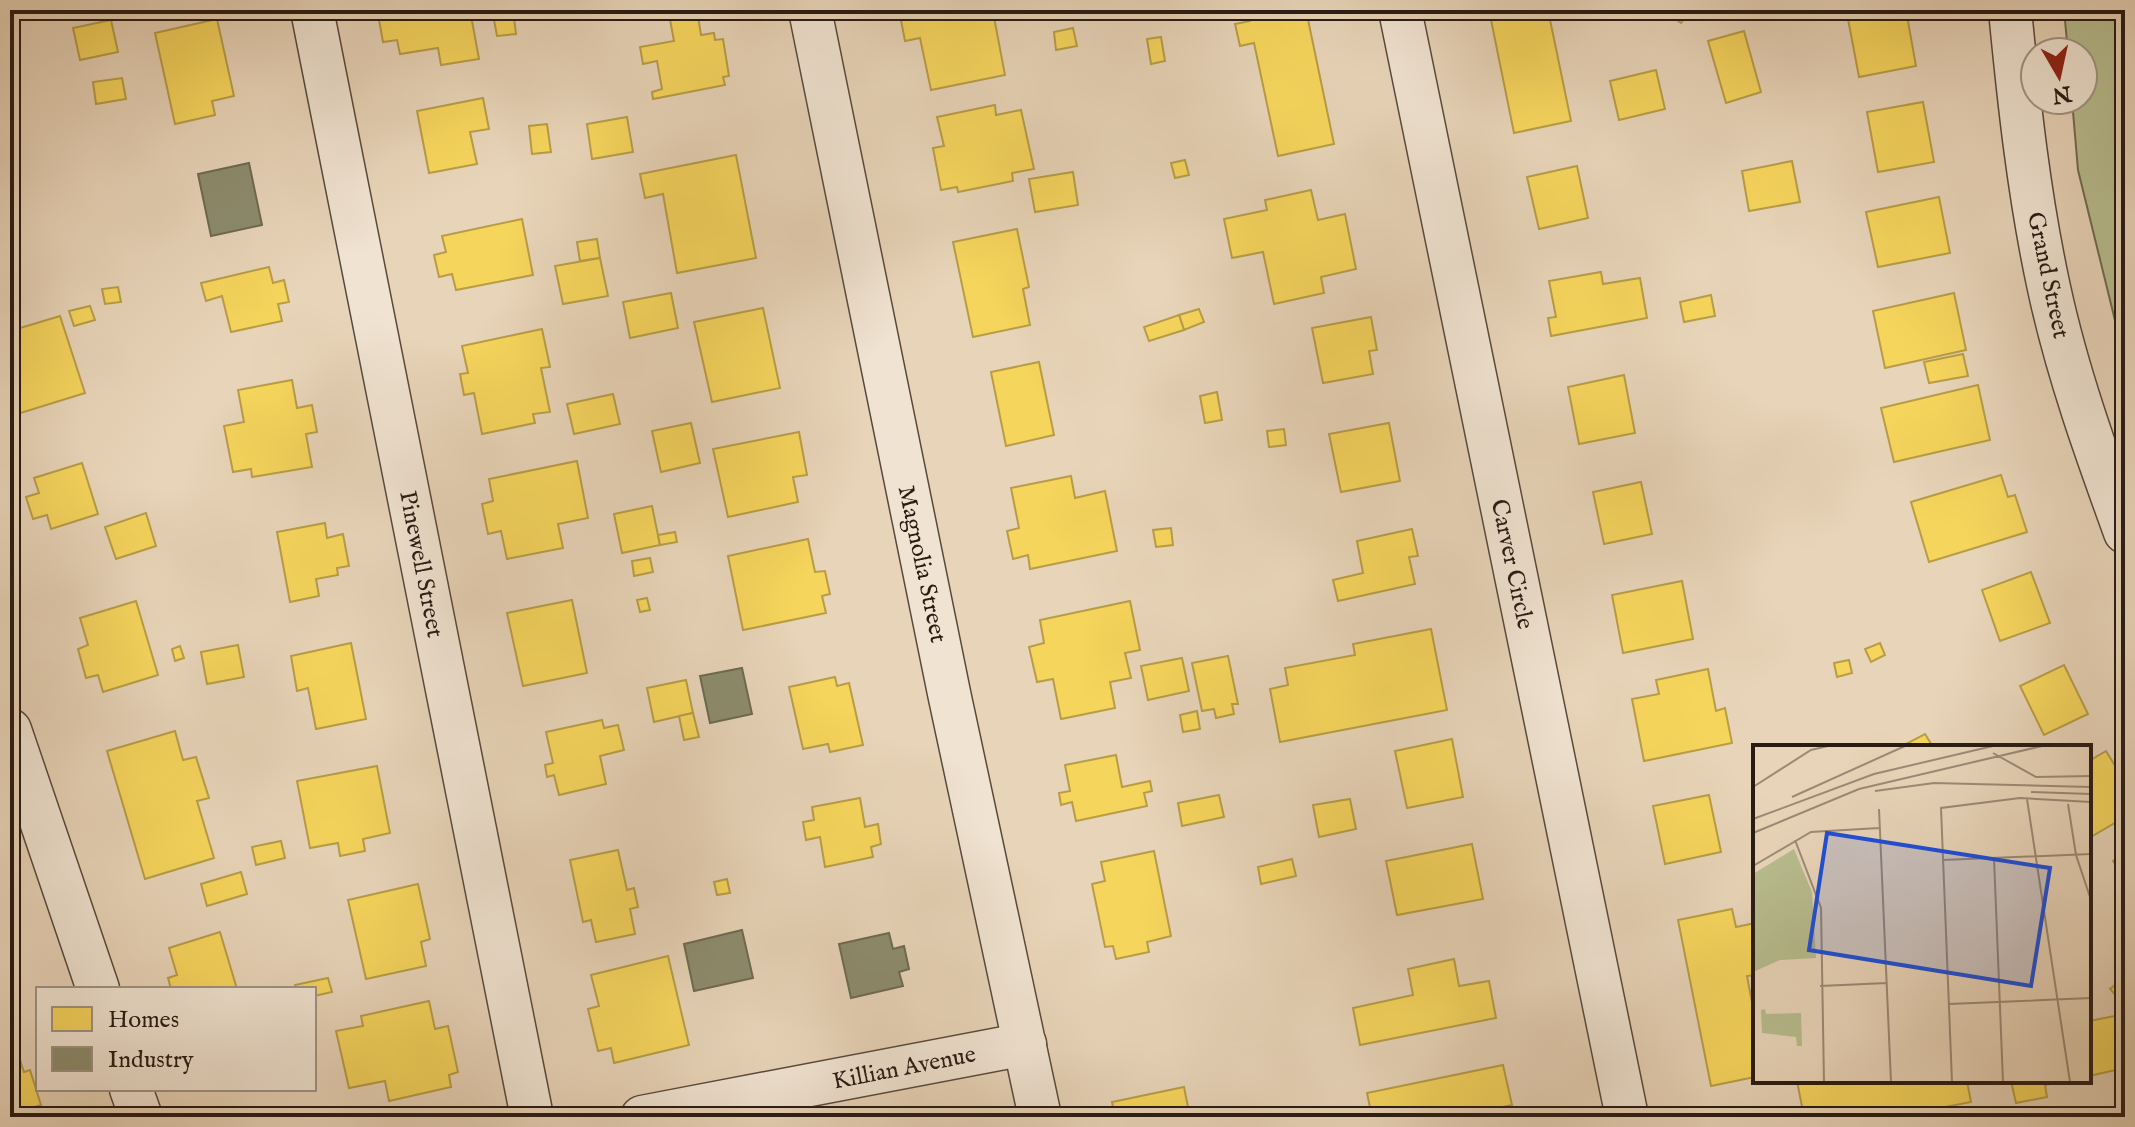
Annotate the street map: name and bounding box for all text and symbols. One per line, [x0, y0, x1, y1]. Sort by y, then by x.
north arrow [2019, 36, 2099, 116]
text: N [2050, 78, 2074, 109]
street label: Grand Street [2019, 209, 2076, 341]
street label: Magnolia Street [890, 483, 953, 646]
street label: Pinewell Street [391, 488, 450, 640]
street label: Carver Circle [1483, 497, 1540, 632]
inset map [1753, 745, 2091, 1083]
legend [36, 987, 316, 1091]
text: Homes [108, 1005, 179, 1036]
street label: Killian Avenue [830, 1039, 978, 1098]
text: Industry [108, 1045, 194, 1076]

